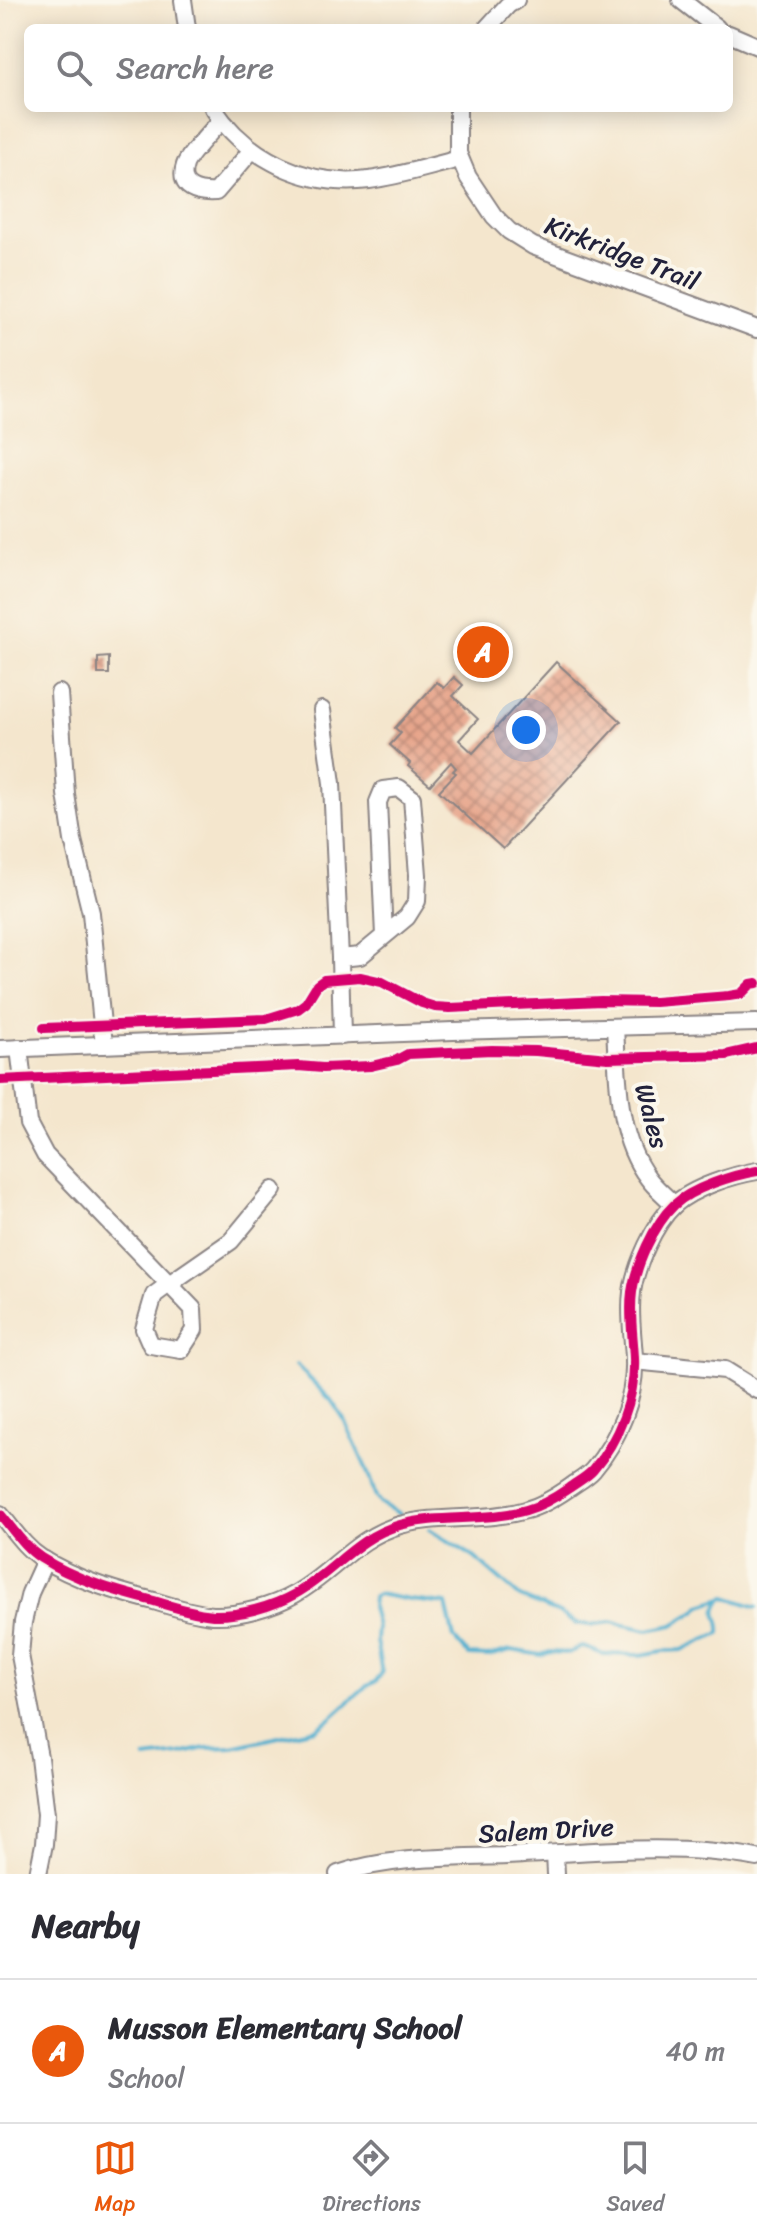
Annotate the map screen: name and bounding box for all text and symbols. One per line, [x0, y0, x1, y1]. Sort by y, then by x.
search box [24, 24, 733, 112]
text: Search here [116, 41, 274, 95]
icon: search [52, 46, 96, 90]
street label: Kirkridge Trail [538, 202, 707, 304]
pin: A [457, 622, 509, 682]
your location [506, 710, 546, 750]
street label: Wales [621, 1078, 683, 1154]
street label: Salem Drive [477, 1803, 615, 1857]
text: Nearby [32, 1896, 140, 1956]
text: Musson Elementary School [108, 2001, 462, 2055]
text: A [49, 2028, 67, 2074]
text: 40 m [666, 2028, 725, 2074]
text: School [108, 2055, 185, 2101]
tab: Map [93, 2136, 137, 2223]
tab: Directions [322, 2136, 421, 2223]
tab: Saved [606, 2136, 664, 2223]

